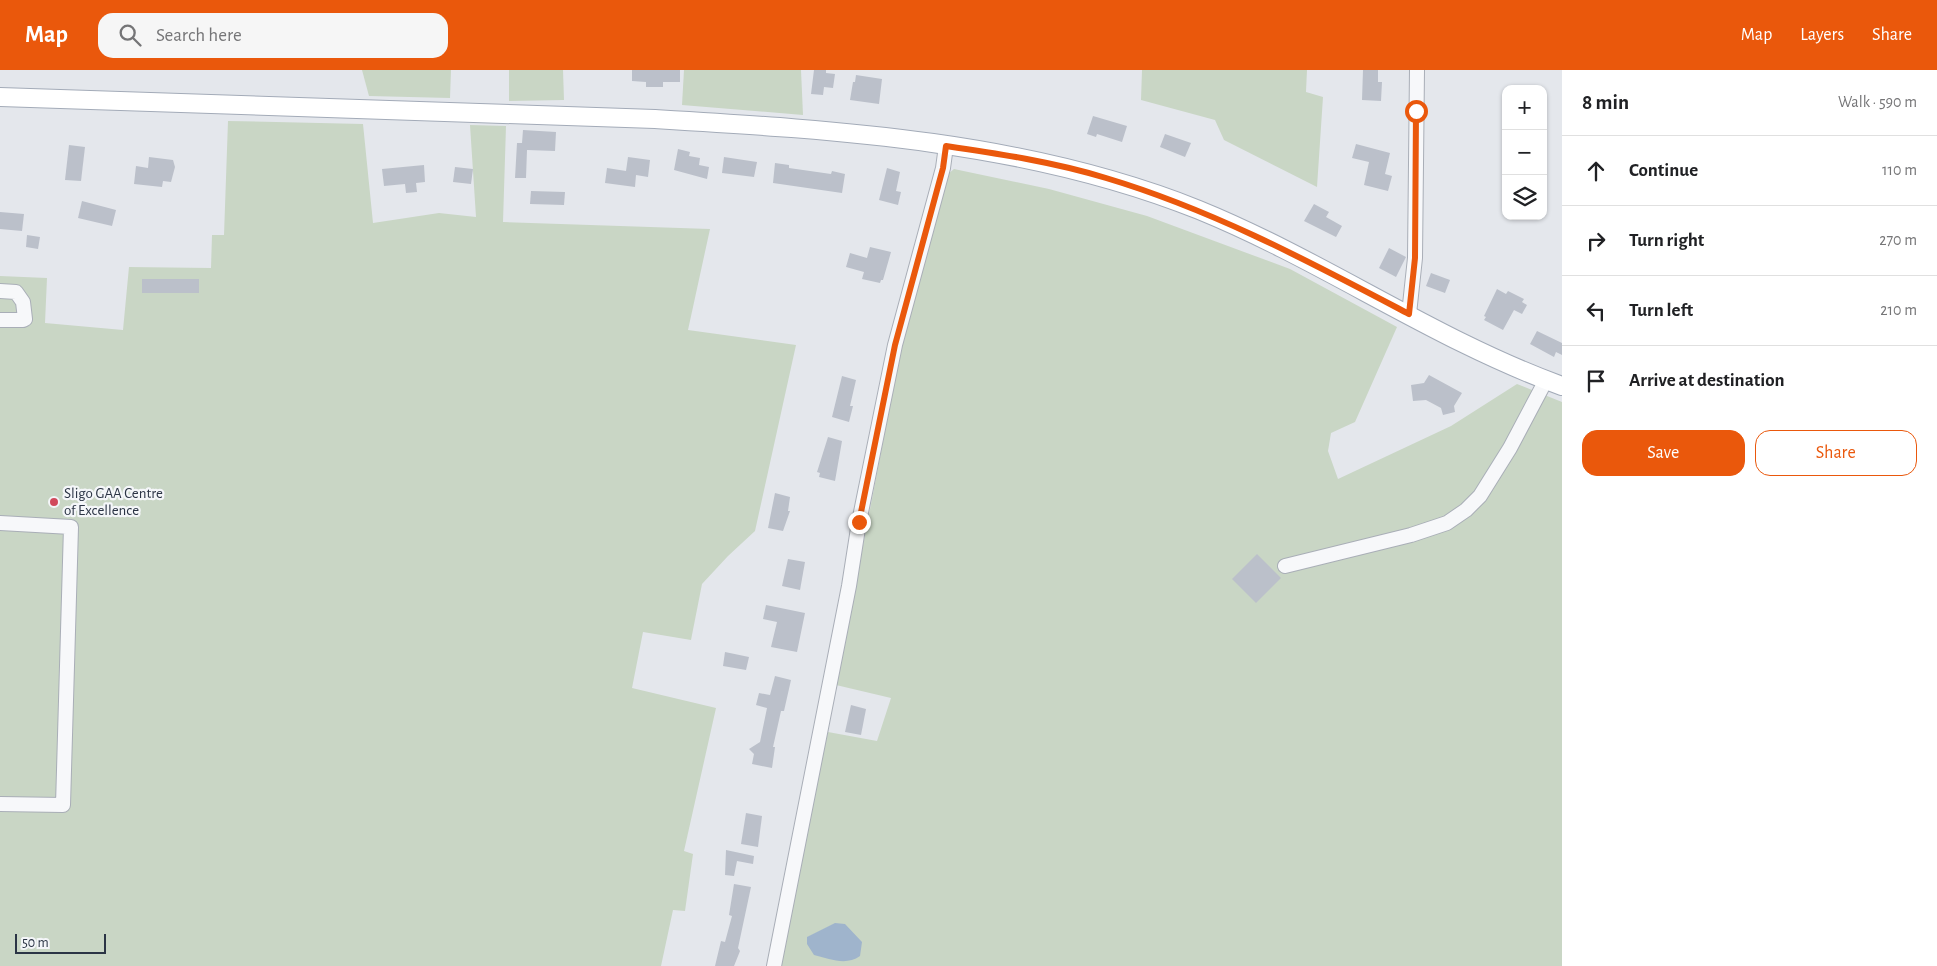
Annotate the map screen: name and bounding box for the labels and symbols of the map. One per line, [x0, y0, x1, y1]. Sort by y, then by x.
route start [1405, 100, 1428, 123]
place label: Sligo GAA Centre of Excellence [64, 486, 163, 518]
marker: Sligo GAA Centre of Excellence [48, 496, 60, 508]
route end [848, 511, 871, 534]
scale bar [15, 931, 106, 954]

